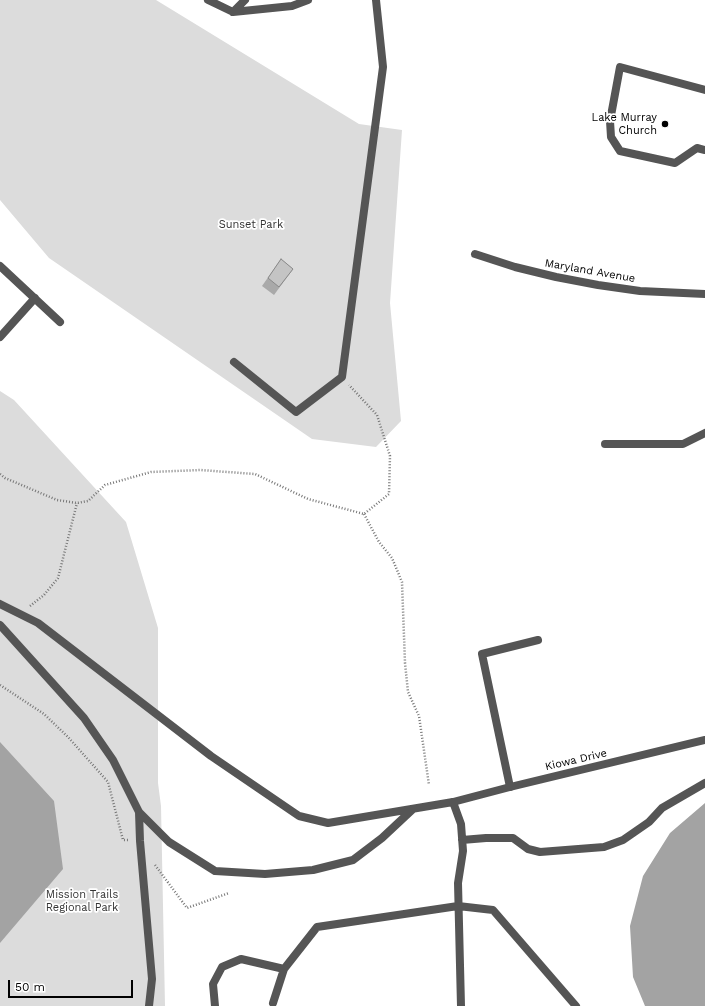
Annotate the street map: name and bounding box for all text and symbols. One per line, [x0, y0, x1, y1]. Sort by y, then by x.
place label: Lake Murray Church [592, 111, 657, 137]
marker: Lake Murray Church [660, 119, 670, 129]
park label: Sunset Park [219, 218, 283, 232]
street label: Maryland Avenue [544, 257, 636, 285]
street label: Kiowa Drive [544, 746, 608, 774]
park label: Mission Trails Regional Park [46, 888, 118, 914]
scale bar [10, 972, 135, 998]
text: 50 m [15, 980, 45, 994]

